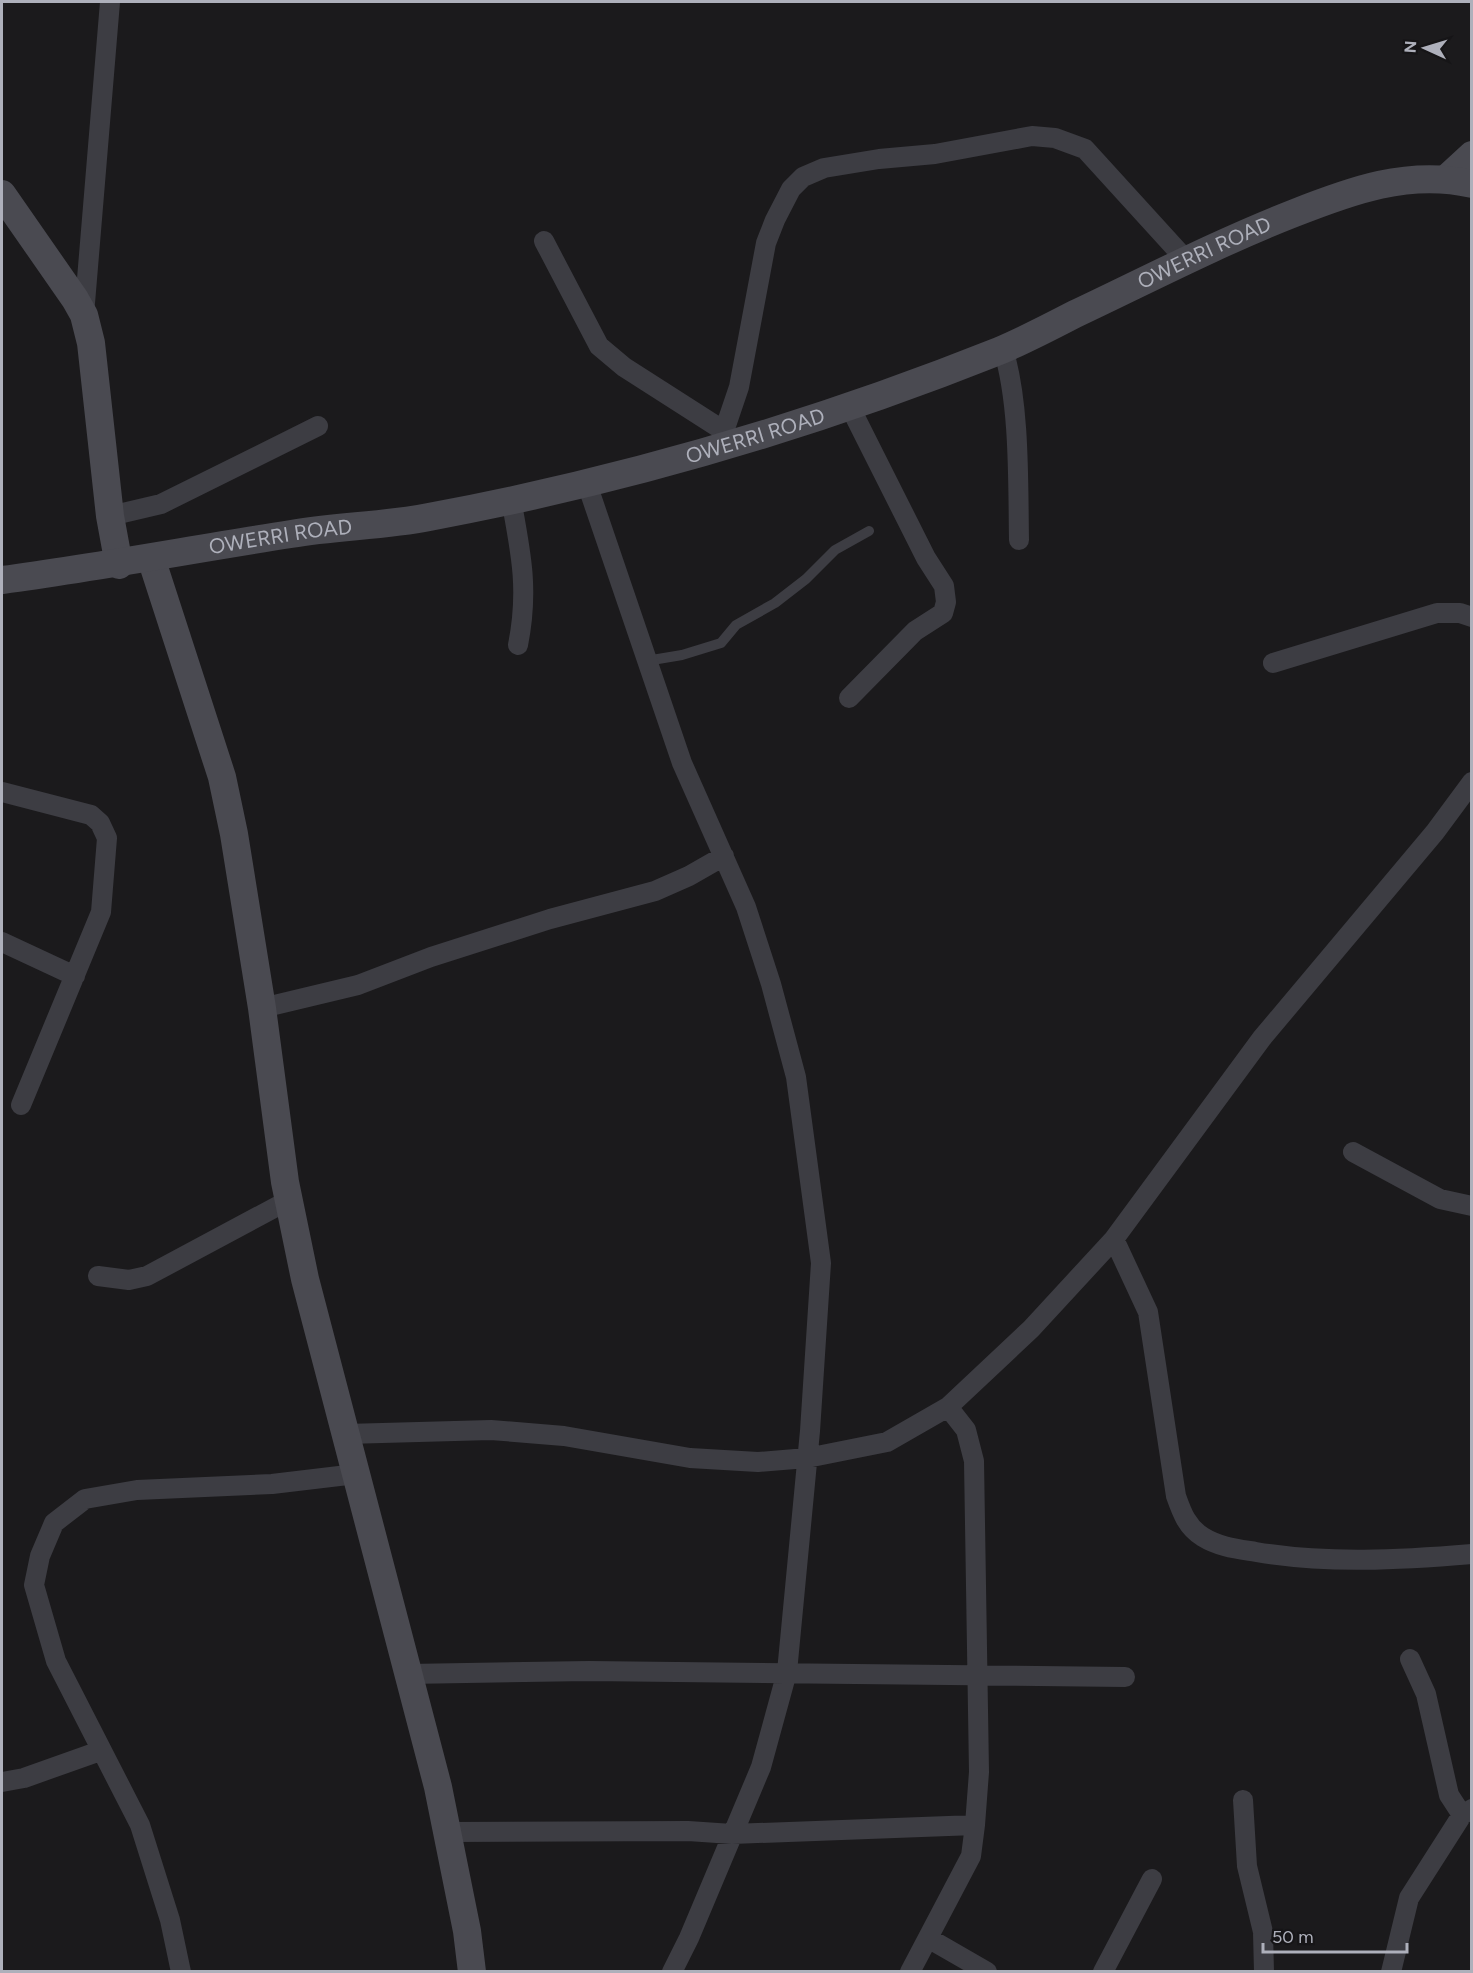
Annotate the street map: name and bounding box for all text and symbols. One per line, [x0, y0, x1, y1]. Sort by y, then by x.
north arrow [1395, 18, 1455, 78]
text: N [1401, 40, 1420, 54]
street label: OWERRI ROAD [1133, 211, 1275, 294]
street label: OWERRI ROAD [683, 403, 828, 469]
street label: OWERRI ROAD [207, 514, 353, 559]
scale bar [1263, 1916, 1407, 1954]
text: 50 m [1272, 1926, 1314, 1948]

